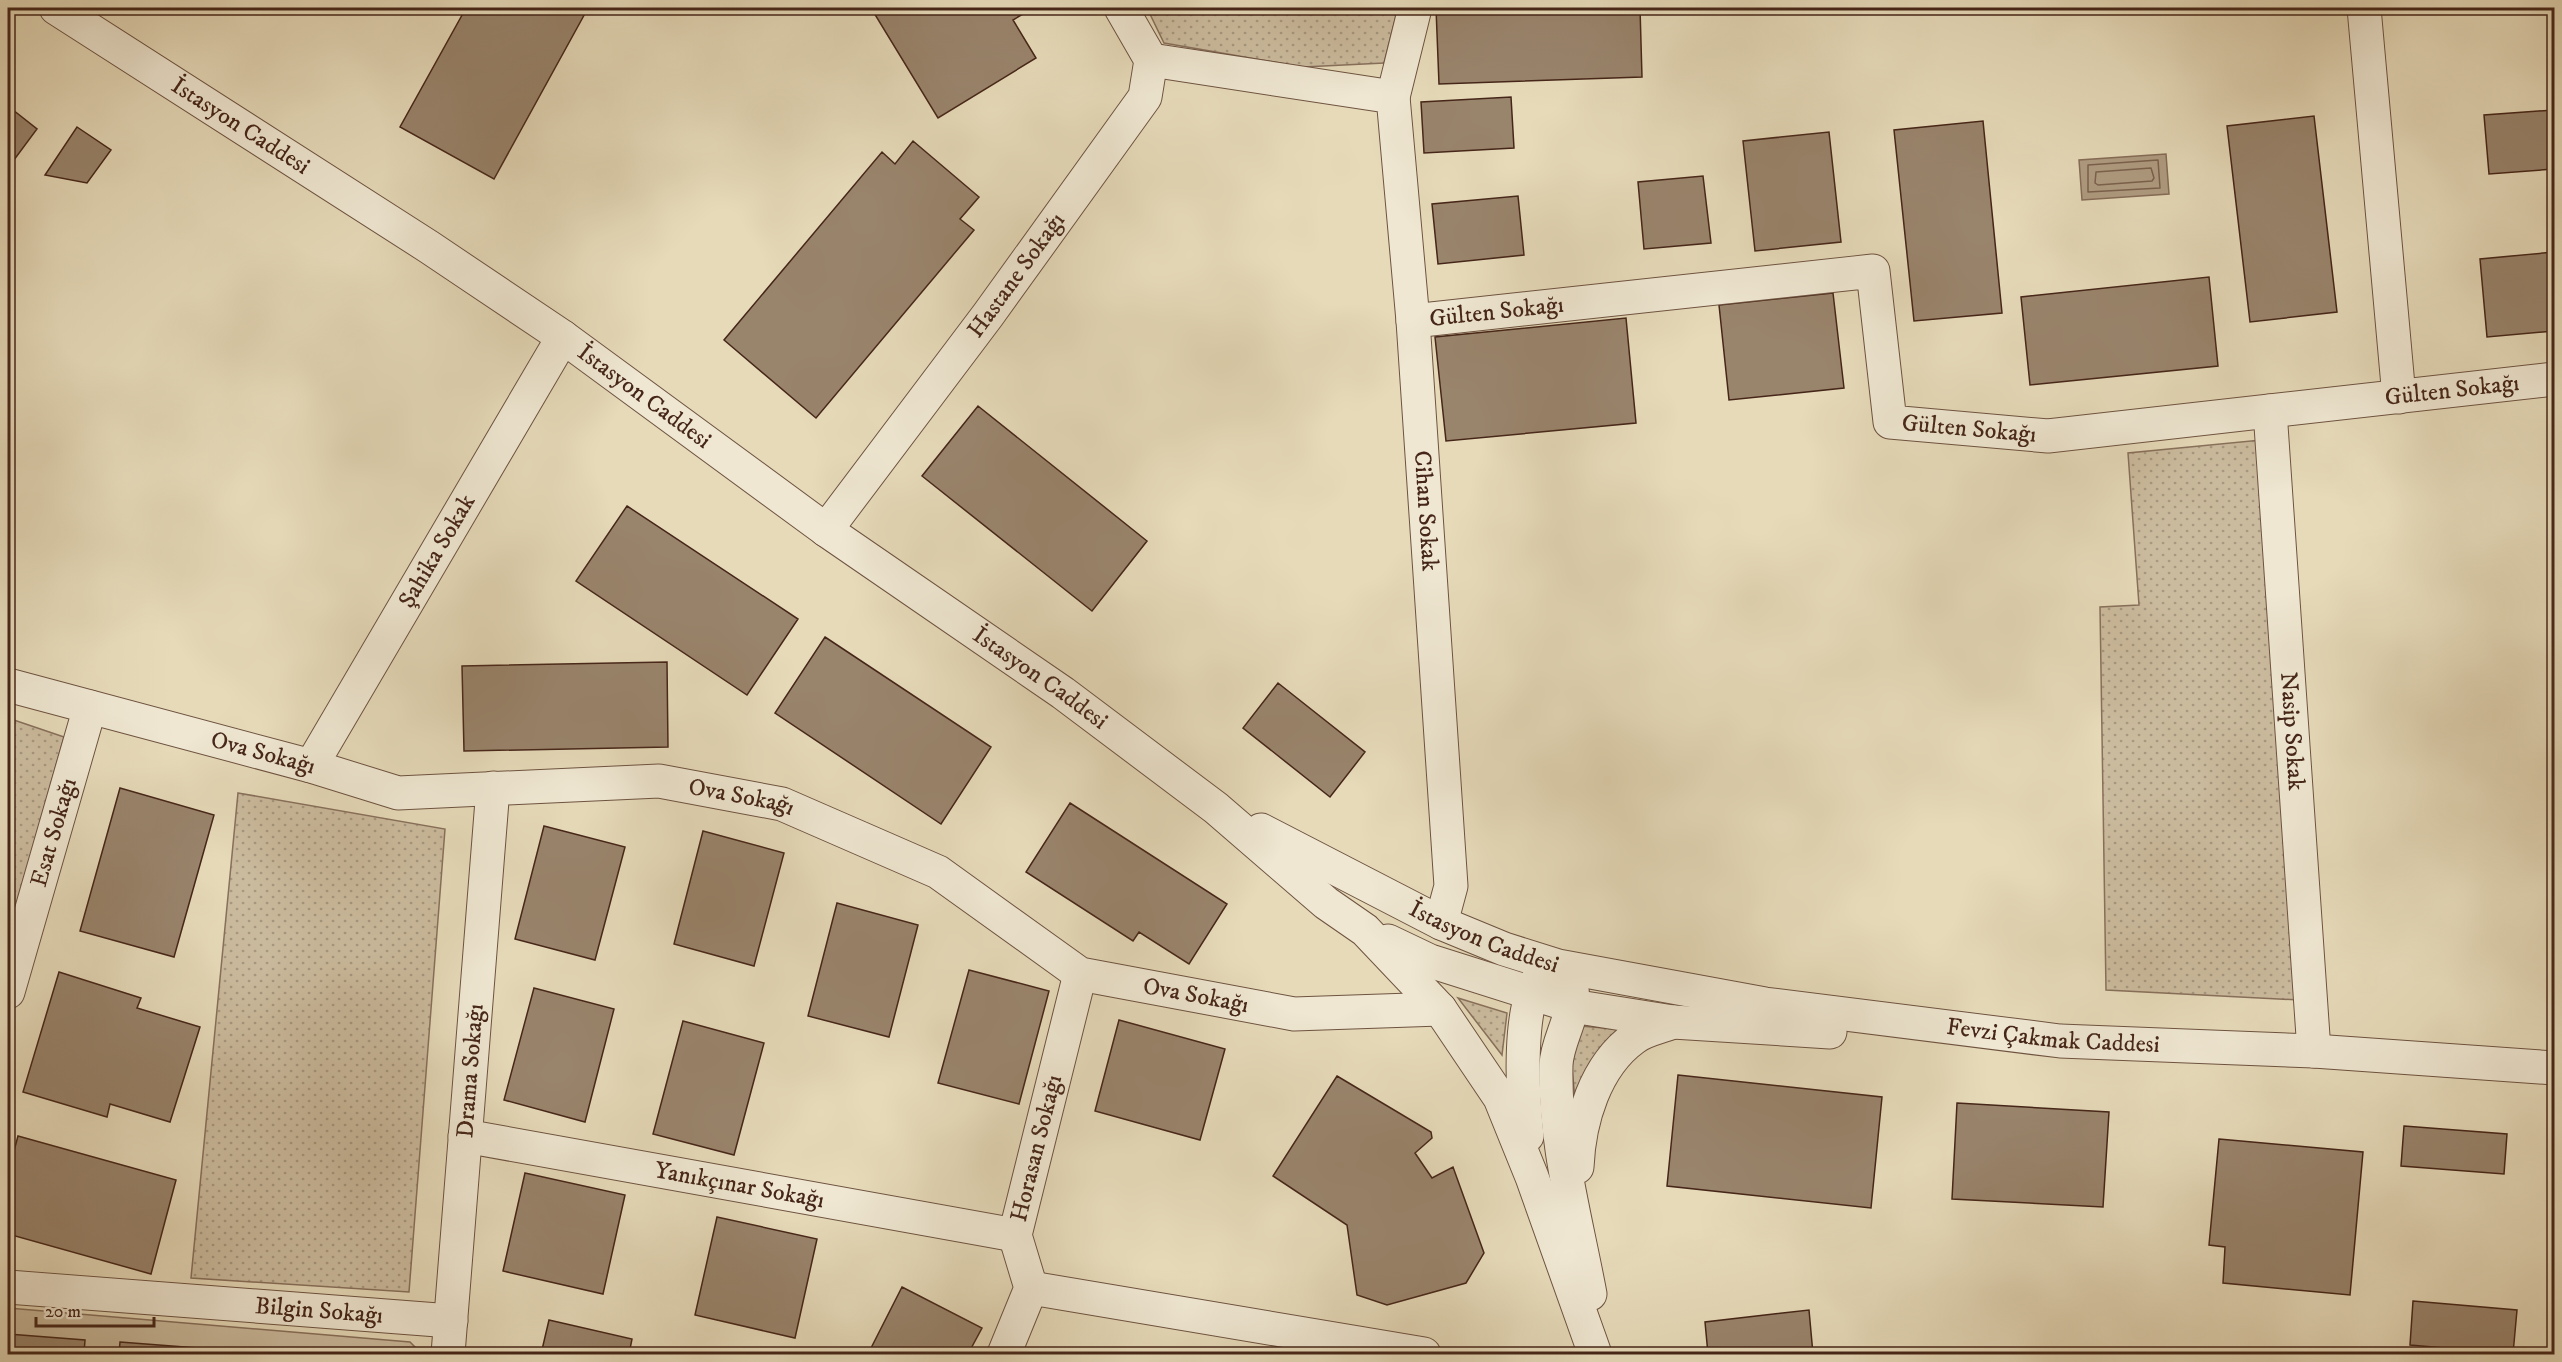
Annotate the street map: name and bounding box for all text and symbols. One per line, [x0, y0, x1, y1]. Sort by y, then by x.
street label: İstasyon Caddesi [165, 70, 315, 182]
street label: Hastane Sokağı [961, 207, 1072, 344]
street label: Gülten Sokağı [1428, 290, 1565, 334]
street label: İstasyon Caddesi [571, 337, 717, 456]
street label: Gülten Sokağı [2383, 368, 2521, 413]
street label: Gülten Sokağı [1900, 408, 2038, 450]
street label: Cihan Sokak [1407, 450, 1445, 572]
street label: Şahika Sokak [392, 489, 482, 614]
street label: İstasyon Caddesi [967, 619, 1114, 736]
street label: Nasip Sokak [2273, 671, 2311, 792]
street label: Ova Sokağı [207, 725, 319, 781]
street label: Ova Sokağı [686, 772, 799, 823]
street label: Esat Sokağı [24, 774, 84, 891]
street label: İstasyon Caddesi [1404, 893, 1563, 980]
street label: Ova Sokağı [1140, 971, 1251, 1020]
street label: Drama Sokağı [450, 1003, 491, 1139]
street label: Fevzi Çakmak Caddesi [1945, 1012, 2160, 1060]
street label: Horasan Sokağı [1004, 1072, 1069, 1225]
street label: Yanıkçınar Sokağı [652, 1155, 827, 1215]
scale bar [36, 1290, 154, 1328]
street label: Bilgin Sokağı [254, 1291, 384, 1331]
text: 20 m [45, 1301, 81, 1323]

